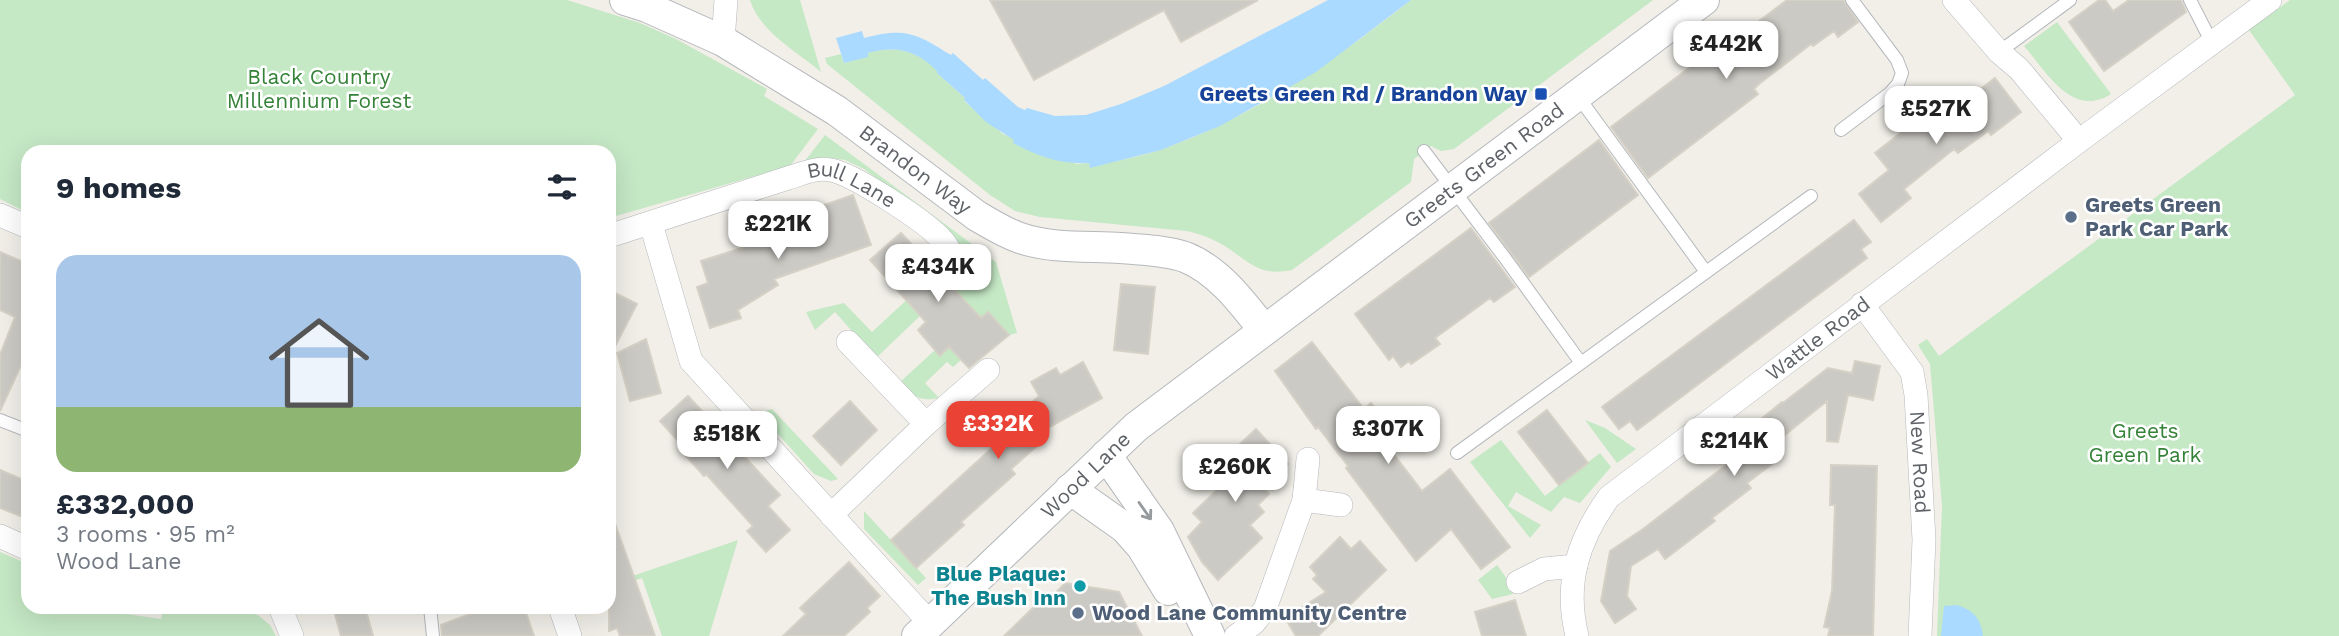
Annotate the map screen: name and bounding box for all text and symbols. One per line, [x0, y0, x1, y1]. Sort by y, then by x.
pin: £442K [1677, 22, 1775, 81]
text: £442K [1689, 30, 1763, 57]
park label: Black Country Millennium Forest [227, 64, 412, 113]
place label: Greets Green Rd / Brandon Way [1199, 81, 1527, 106]
marker: Greets Green Rd / Brandon Way [1533, 86, 1549, 102]
pin: £527K [1887, 86, 1985, 146]
text: £527K [1901, 95, 1971, 122]
street label: Greets Green Road [1399, 97, 1569, 233]
street label: Brandon Way [855, 119, 977, 220]
street label: Bull Lane [805, 156, 901, 213]
icon: filters [543, 168, 581, 206]
text: 9 homes [56, 170, 181, 205]
place label: Greets Green Park Car Park [2085, 192, 2229, 241]
pin: £221K [729, 202, 827, 261]
marker: Greets Green Park Car Park [2063, 209, 2079, 225]
text: £221K [744, 210, 812, 237]
pin: £434K [889, 244, 987, 304]
text: £434K [901, 253, 975, 280]
street label: Wattle Road [1761, 291, 1875, 386]
icon: home [256, 300, 382, 426]
pin: £332K [949, 402, 1047, 461]
pin: £307K [1339, 406, 1437, 466]
text: £332K [962, 410, 1034, 437]
street label: New Road [1905, 410, 1936, 514]
pin: £518K [678, 412, 776, 471]
text: £307K [1352, 415, 1424, 442]
park label: Greets Green Park [2088, 418, 2202, 467]
pin: £214K [1685, 419, 1783, 478]
text: £518K [693, 420, 761, 447]
street label: Wood Lane [1035, 426, 1135, 523]
text: £214K [1700, 427, 1768, 454]
pin: £260K [1186, 444, 1284, 504]
text: £260K [1199, 453, 1271, 480]
text: £332,000 [56, 486, 194, 521]
one-way arrow [1138, 501, 1152, 520]
text: 3 rooms · 95 m² [56, 521, 235, 548]
text: Wood Lane [56, 548, 181, 575]
place label: Blue Plaque: The Bush Inn [931, 561, 1066, 610]
marker: Blue Plaque: The Bush Inn [1072, 578, 1088, 594]
place label: Wood Lane Community Centre [1092, 600, 1407, 625]
marker: Wood Lane Community Centre [1070, 605, 1086, 621]

